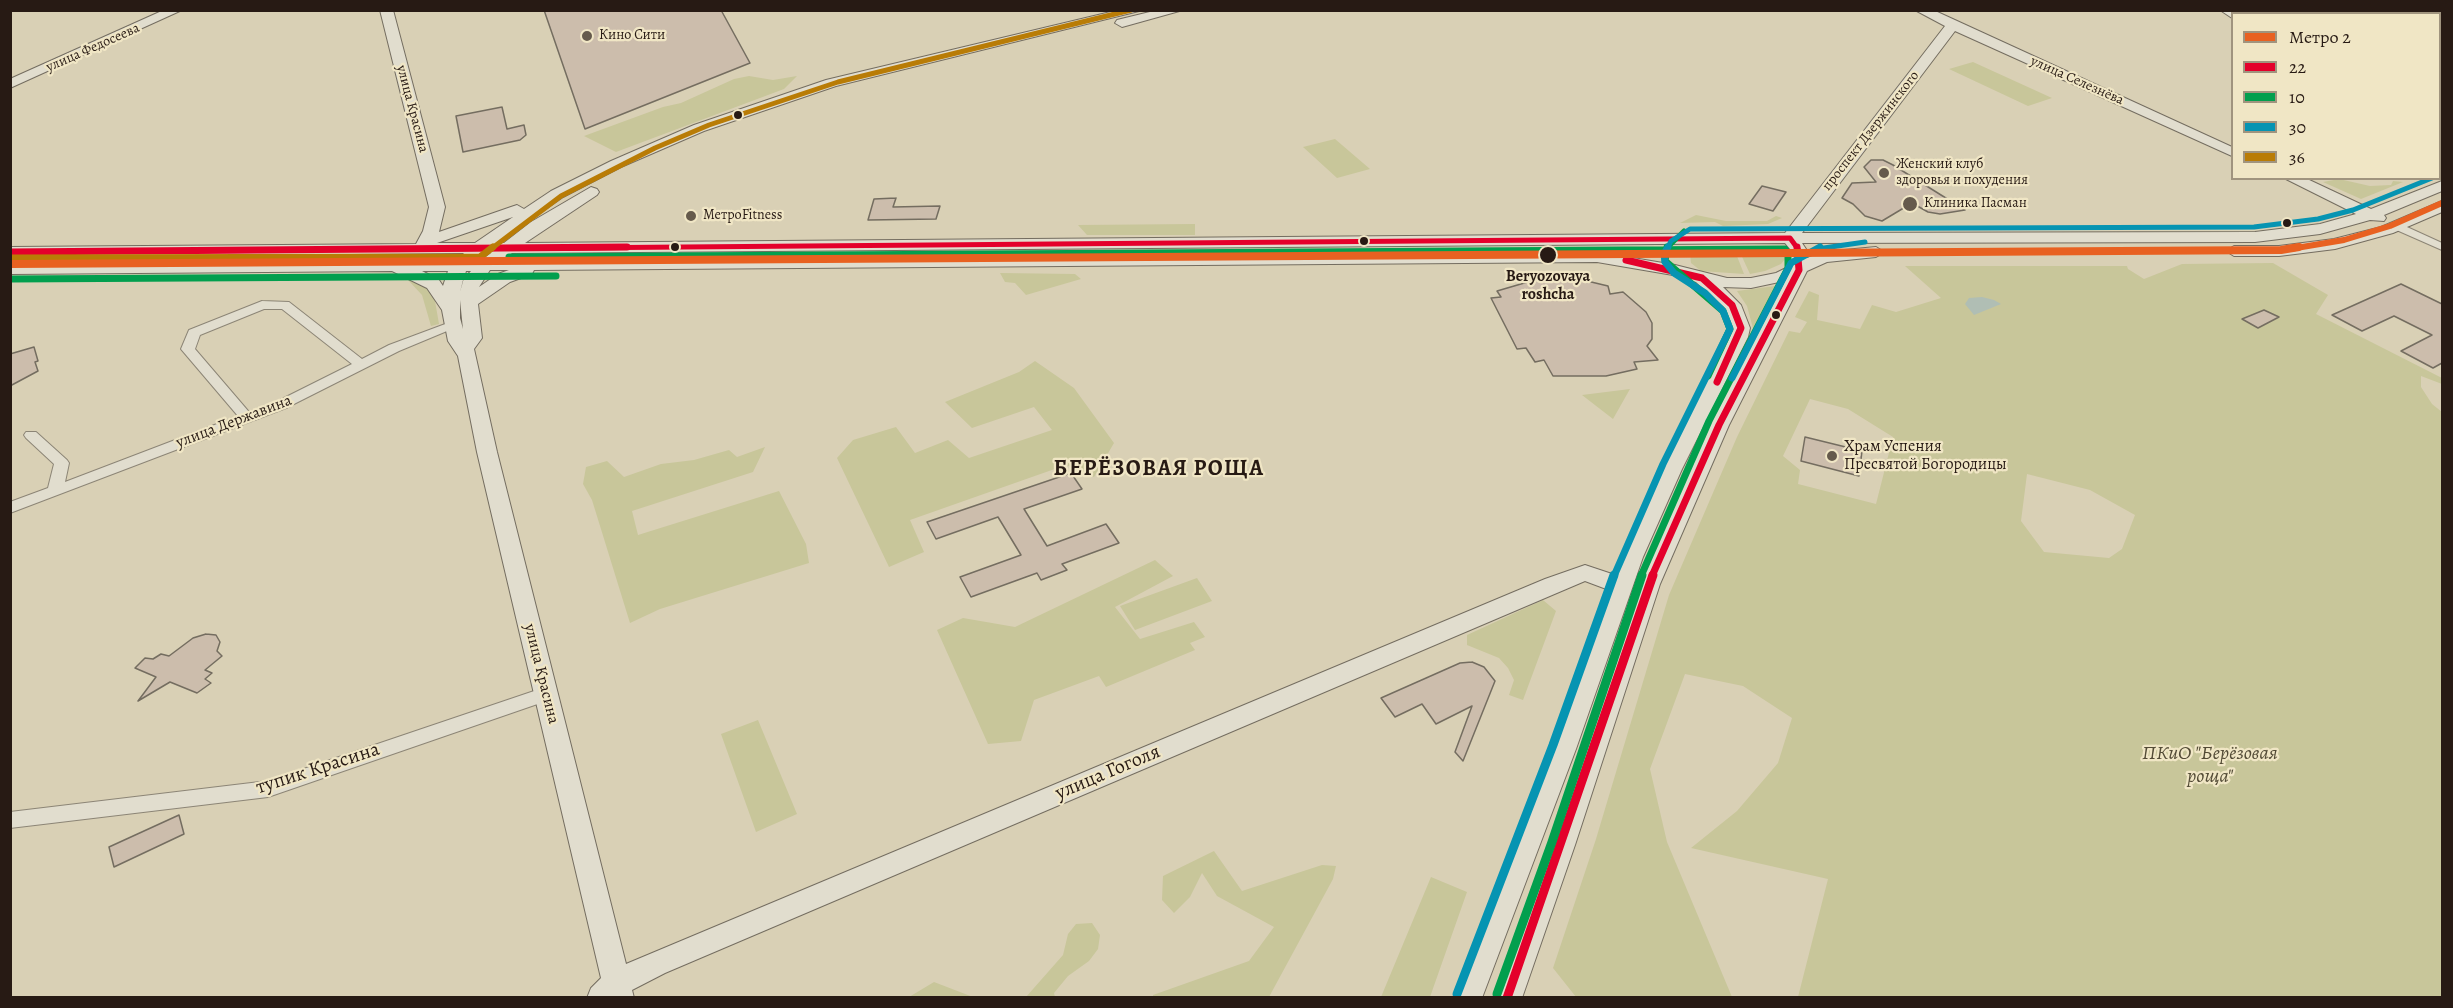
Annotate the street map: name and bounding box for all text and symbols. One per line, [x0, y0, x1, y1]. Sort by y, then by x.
legend [2231, 12, 2441, 180]
street label: улица Федосеева [44, 20, 142, 76]
text: Метро 2 [2289, 25, 2351, 49]
place label: Кино Сити [599, 28, 665, 44]
marker: Кино Сити [580, 29, 594, 43]
street label: улица Селезнёва [2028, 53, 2126, 109]
text: 22 [2289, 55, 2306, 79]
street label: улица Красина [392, 63, 432, 155]
street label: проспект Дзержинского [1819, 68, 1923, 194]
text: 10 [2289, 85, 2305, 109]
unlabelled marker [732, 109, 744, 121]
text: 30 [2289, 115, 2306, 139]
text: 36 [2289, 145, 2305, 169]
place label: Женский клуб здоровья и похудения [1896, 157, 2028, 190]
marker: Женский клуб здоровья и похудения [1877, 166, 1891, 180]
marker: Клиника Пасман [1901, 195, 1919, 213]
place label: Клиника Пасман [1924, 196, 2027, 212]
place label: МетроFitness [703, 208, 782, 224]
marker: МетроFitness [684, 209, 698, 223]
unlabelled marker [2281, 217, 2293, 229]
unlabelled marker [1358, 235, 1370, 247]
unlabelled marker [669, 241, 681, 253]
marker: Beryozovaya roshcha [1538, 245, 1558, 265]
place label: Beryozovaya roshcha [1506, 267, 1590, 305]
unlabelled marker [1770, 309, 1782, 321]
street label: улица Державина [173, 391, 295, 453]
place label: Храм Успения Пресвятой Богородицы [1844, 437, 2007, 475]
marker: Храм Успения Пресвятой Богородицы [1825, 449, 1839, 463]
district label: БЕРЁЗОВАЯ РОЩА [1054, 457, 1264, 483]
street label: улица Красина [519, 622, 563, 726]
street label: тупик Красина [253, 738, 383, 800]
street label: улица Гоголя [1052, 740, 1164, 806]
park label: ПКиО "Берёзовая роща" [2142, 742, 2278, 789]

